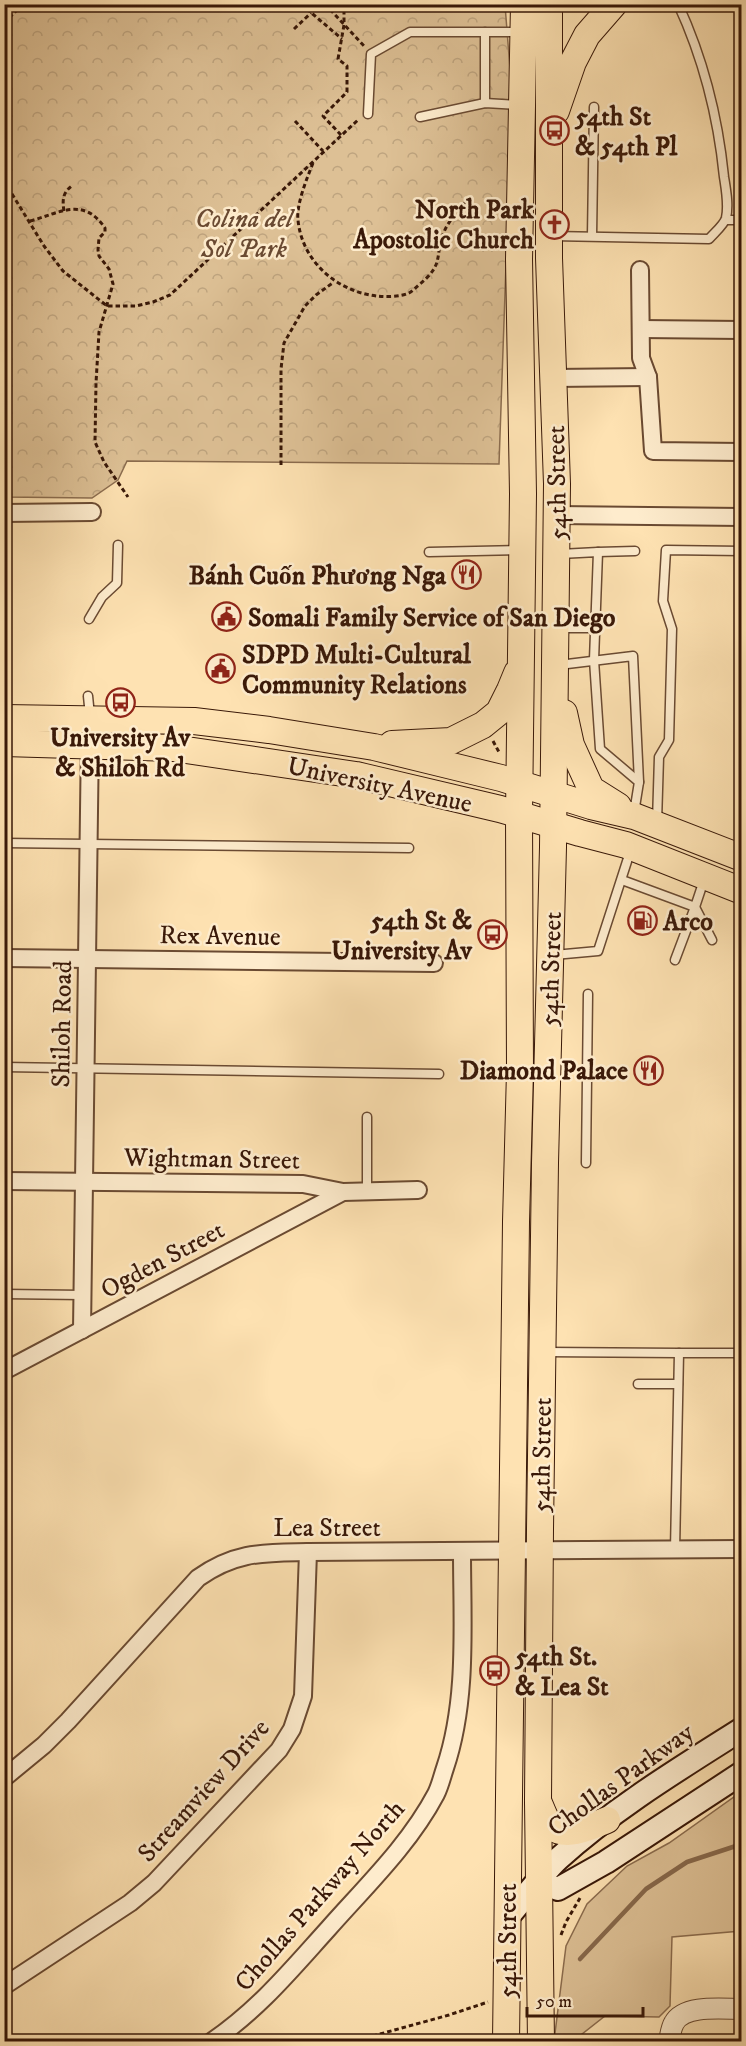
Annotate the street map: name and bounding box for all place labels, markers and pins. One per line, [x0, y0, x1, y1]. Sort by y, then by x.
place label: 54th St & 54th Pl [574, 101, 679, 164]
bus stop icon: 54th St & 54th Pl [538, 115, 570, 147]
place label: North Park Apostolic Church [352, 194, 535, 257]
church icon: North Park Apostolic Church [539, 208, 571, 240]
restaurant icon: Bánh Cuốn Phương Nga [451, 559, 483, 591]
place label: Bánh Cuốn Phương Nga [189, 560, 447, 593]
public building icon: Somali Family Service of San Diego [211, 601, 243, 633]
place label: Somali Family Service of San Diego [248, 602, 616, 635]
place label: SDPD Multi-Cultural Community Relations [242, 639, 472, 702]
public building icon: SDPD Multi-Cultural Community Relations [205, 653, 237, 685]
bus stop icon: University Av & Shiloh Rd [104, 687, 136, 719]
place label: University Av & Shiloh Rd [50, 722, 191, 785]
place label: 54th St & University Av [331, 905, 473, 968]
fuel station icon: Arco [626, 905, 658, 937]
place label: Arco [662, 906, 713, 939]
bus stop icon: 54th St & University Av [477, 919, 509, 951]
restaurant icon: Diamond Palace [633, 1054, 665, 1086]
place label: Diamond Palace [460, 1055, 628, 1088]
place label: 54th St. & Lea St [514, 1641, 609, 1704]
bus stop icon: 54th St. & Lea St [478, 1655, 510, 1687]

